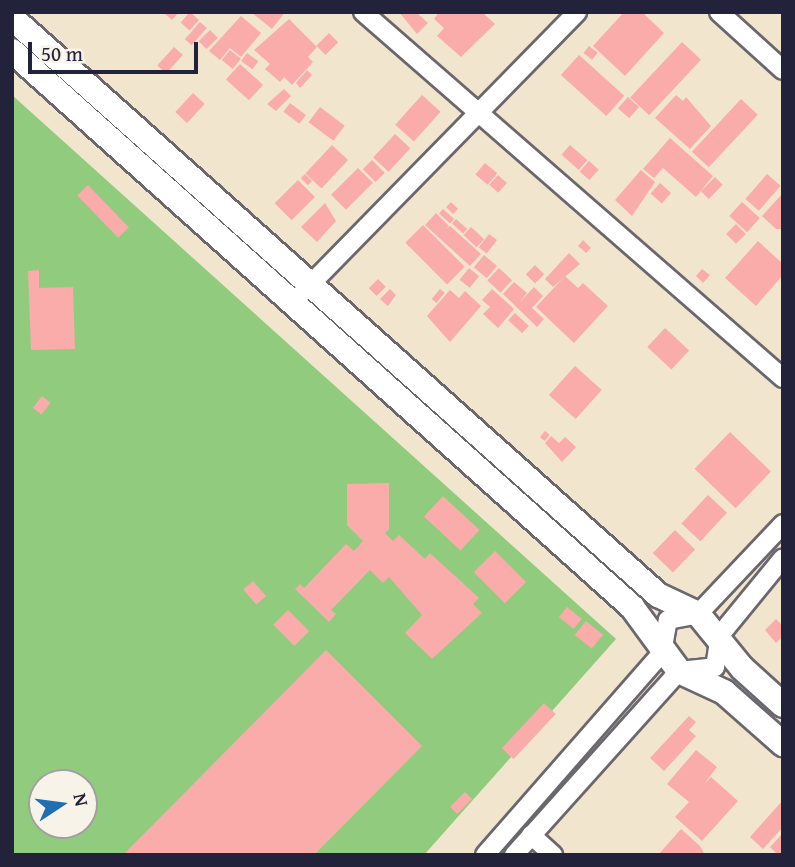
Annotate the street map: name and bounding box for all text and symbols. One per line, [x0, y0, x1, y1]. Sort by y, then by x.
scale bar [32, 28, 201, 72]
text: 50 m [41, 38, 83, 69]
north arrow [28, 769, 98, 839]
text: N [66, 790, 97, 809]

